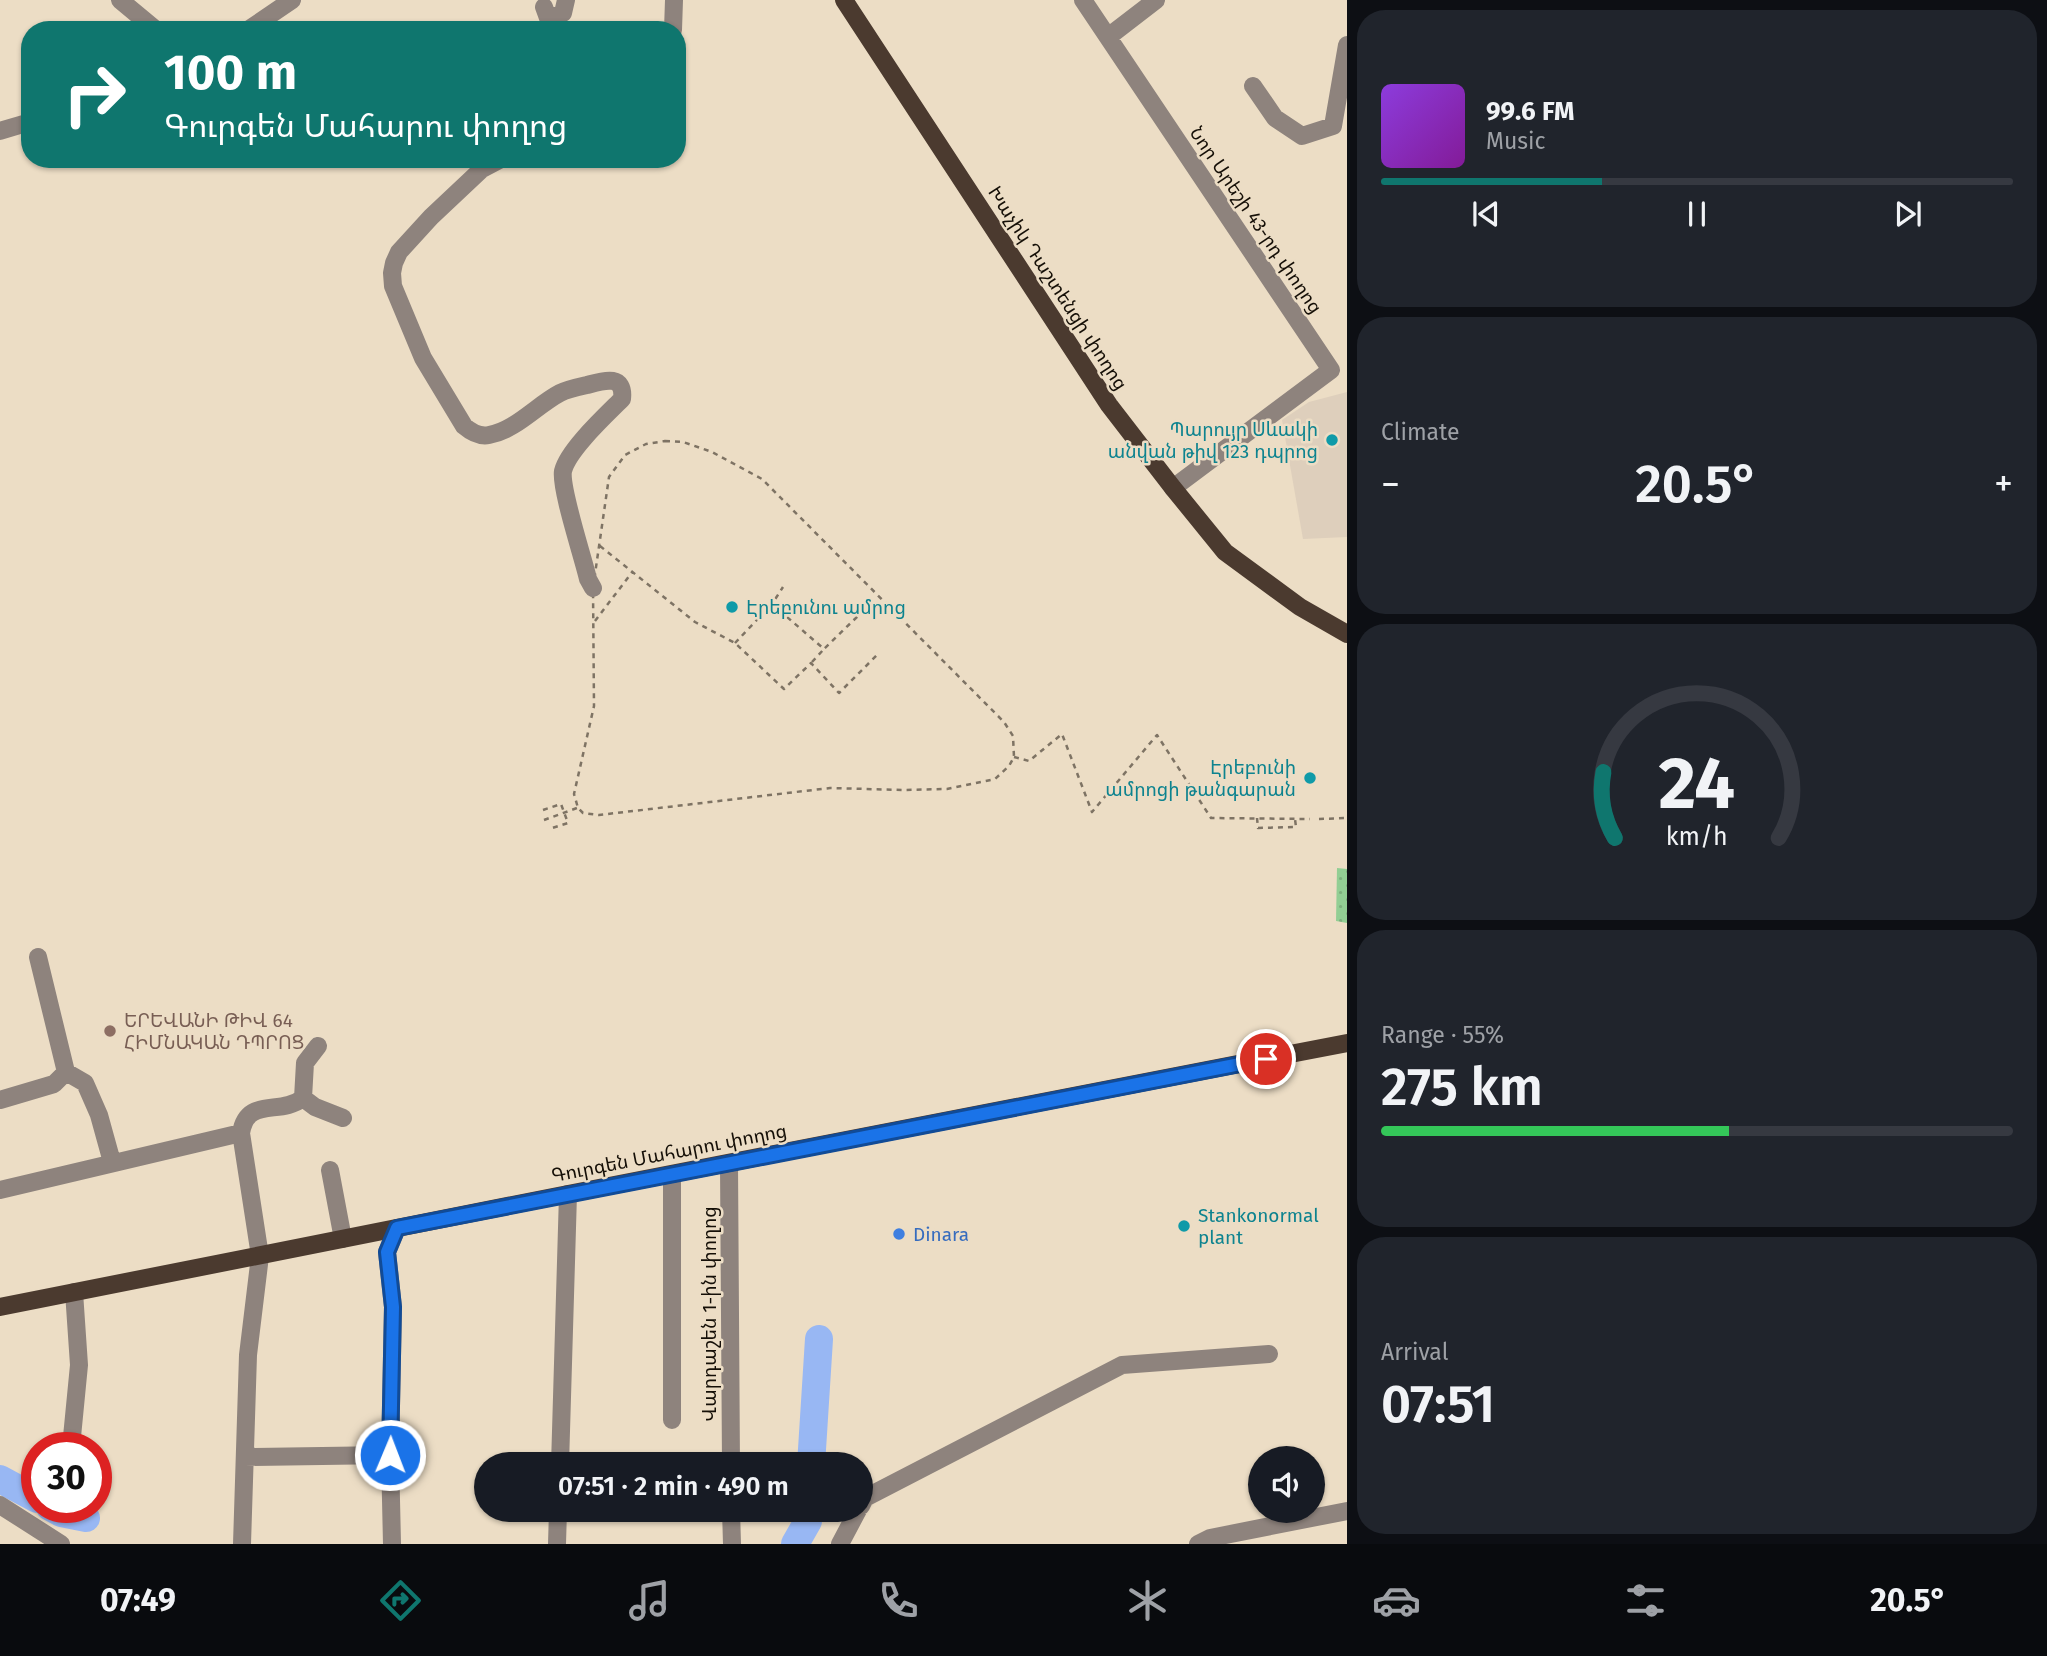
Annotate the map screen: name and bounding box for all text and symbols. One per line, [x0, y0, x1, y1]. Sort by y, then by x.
text: 100 m [164, 43, 297, 102]
icon: right [49, 49, 140, 140]
text: 99.6 FM [1486, 96, 1574, 127]
text: Գուրգեն Մահարու փողոց [164, 107, 567, 145]
street label: Նոր Արեշի 43-րդ փողոց [1185, 122, 1327, 318]
text: Music [1486, 127, 1546, 155]
street label: Խաչիկ Դաշտենցի փողոց [983, 182, 1133, 394]
icon: previous [1467, 195, 1505, 233]
icon: pause [1678, 195, 1716, 233]
icon: next [1889, 195, 1927, 233]
place label: Պարույր Սևակի անվան թիվ 123 դպրոց [1108, 418, 1318, 463]
text: Climate [1381, 418, 1460, 446]
marker: Պարույր Սևակի անվան թիվ 123 դպրոց [1324, 432, 1340, 448]
text: 20.5° [1635, 453, 1759, 516]
text: − [1381, 461, 1400, 507]
text: + [1994, 461, 2013, 507]
place label: Էրեբունու ամրոց [746, 596, 906, 619]
marker: Էրեբունու ամրոց [724, 599, 740, 615]
text: 24 [1659, 740, 1735, 827]
place label: Էրեբունի ամրոցի թանգարան [1105, 756, 1296, 801]
marker: Էրեբունի ամրոցի թանգարան [1302, 770, 1318, 786]
text: km/h [1666, 822, 1728, 852]
place label: ԵՐԵՎԱՆԻ ԹԻՎ 64 ՀԻՄՆԱԿԱՆ ԴՊՐՈՑ [124, 1009, 305, 1054]
text: Range · 55% [1381, 1021, 1504, 1049]
marker: ԵՐԵՎԱՆԻ ԹԻՎ 64 ՀԻՄՆԱԿԱՆ ԴՊՐՈՑ [102, 1023, 118, 1039]
pin [1236, 1029, 1296, 1089]
icon: arrive [1247, 1040, 1285, 1078]
text: 275 km [1381, 1056, 1543, 1119]
street label: Գուրգեն Մահարու փողոց [549, 1119, 789, 1187]
place label: Stankonormal plant [1198, 1204, 1319, 1249]
street label: Վարդաշեն 1-ին փողոց [698, 1206, 721, 1422]
marker: Stankonormal plant [1176, 1218, 1192, 1234]
place label: Dinara [913, 1223, 969, 1246]
marker: Dinara [891, 1226, 907, 1242]
text: Arrival [1381, 1338, 1448, 1366]
text: 07:51 [1381, 1373, 1495, 1436]
position arrow [353, 1418, 427, 1492]
speed limit sign: 30 [21, 1432, 112, 1523]
map controls [1248, 1446, 1325, 1523]
button: sound [1248, 1446, 1325, 1523]
text: 07:51 · 2 min · 490 m [558, 1471, 789, 1502]
icon: directions [376, 1576, 425, 1625]
icon: music [625, 1576, 674, 1625]
icon: phone [874, 1576, 923, 1625]
icon: climate [1123, 1576, 1172, 1625]
icon: car [1372, 1576, 1421, 1625]
icon: filters [1621, 1576, 1670, 1625]
text: 07:49 [100, 1581, 176, 1619]
text: 20.5° [1870, 1581, 1947, 1619]

